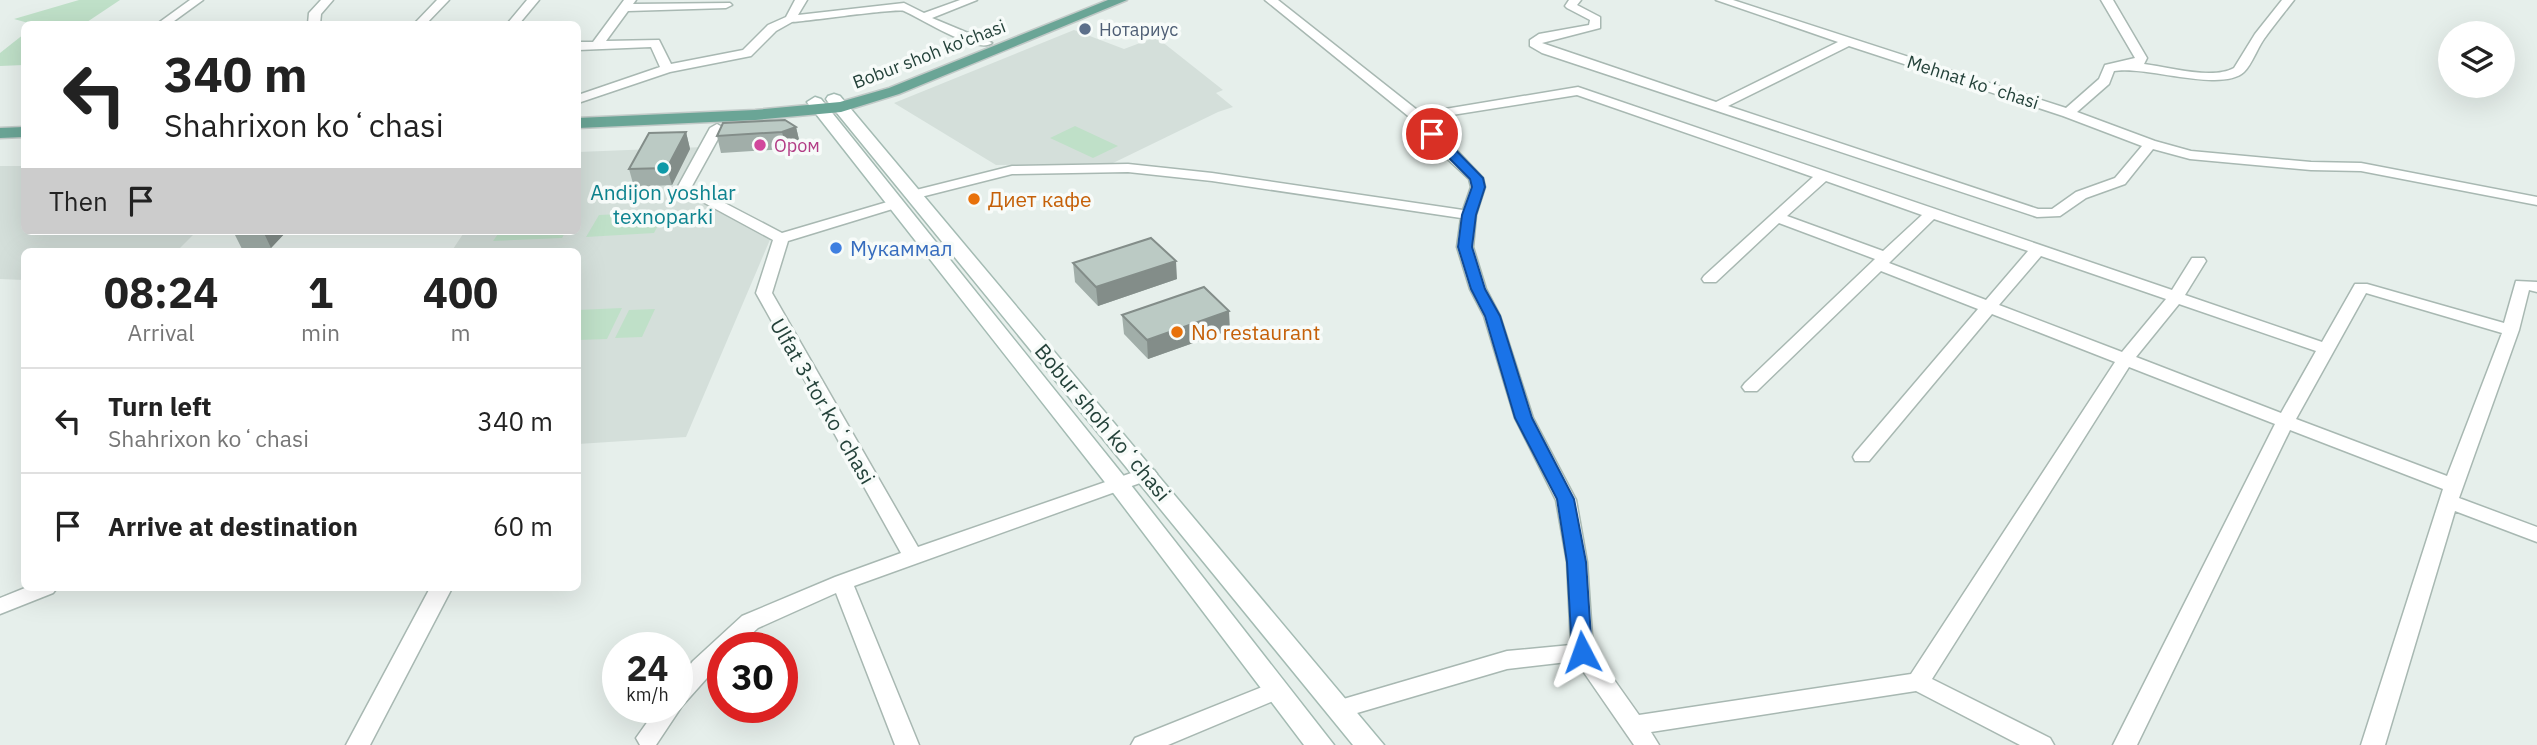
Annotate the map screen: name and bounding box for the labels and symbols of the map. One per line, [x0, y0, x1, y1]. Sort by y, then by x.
street label: Bobur shoh ko'chasi [849, 14, 1009, 94]
place label: Нотариус [1099, 18, 1178, 41]
marker: Нотариус [1077, 21, 1093, 37]
street label: Mehnat koʻchasi [1904, 50, 2042, 114]
pin [1402, 104, 1462, 164]
place label: Ором [774, 134, 820, 157]
marker: Ором [752, 137, 768, 153]
marker: Andijon yoshlar texnoparki [655, 160, 671, 176]
place label: Andijon yoshlar texnoparki [590, 178, 736, 230]
place label: Диет кафе [988, 185, 1092, 213]
marker: Диет кафе [966, 191, 982, 207]
place label: Мукаммал [850, 234, 953, 262]
marker: Мукаммал [828, 240, 844, 256]
street label: Ulfat 3-tor koʻchasi [764, 313, 882, 489]
place label: No restaurant [1191, 318, 1320, 346]
marker: No restaurant [1169, 324, 1185, 340]
street label: Bobur shoh koʻchasi [1029, 337, 1177, 507]
position arrow [1545, 615, 1619, 689]
speed limit sign: 30 [707, 632, 798, 723]

